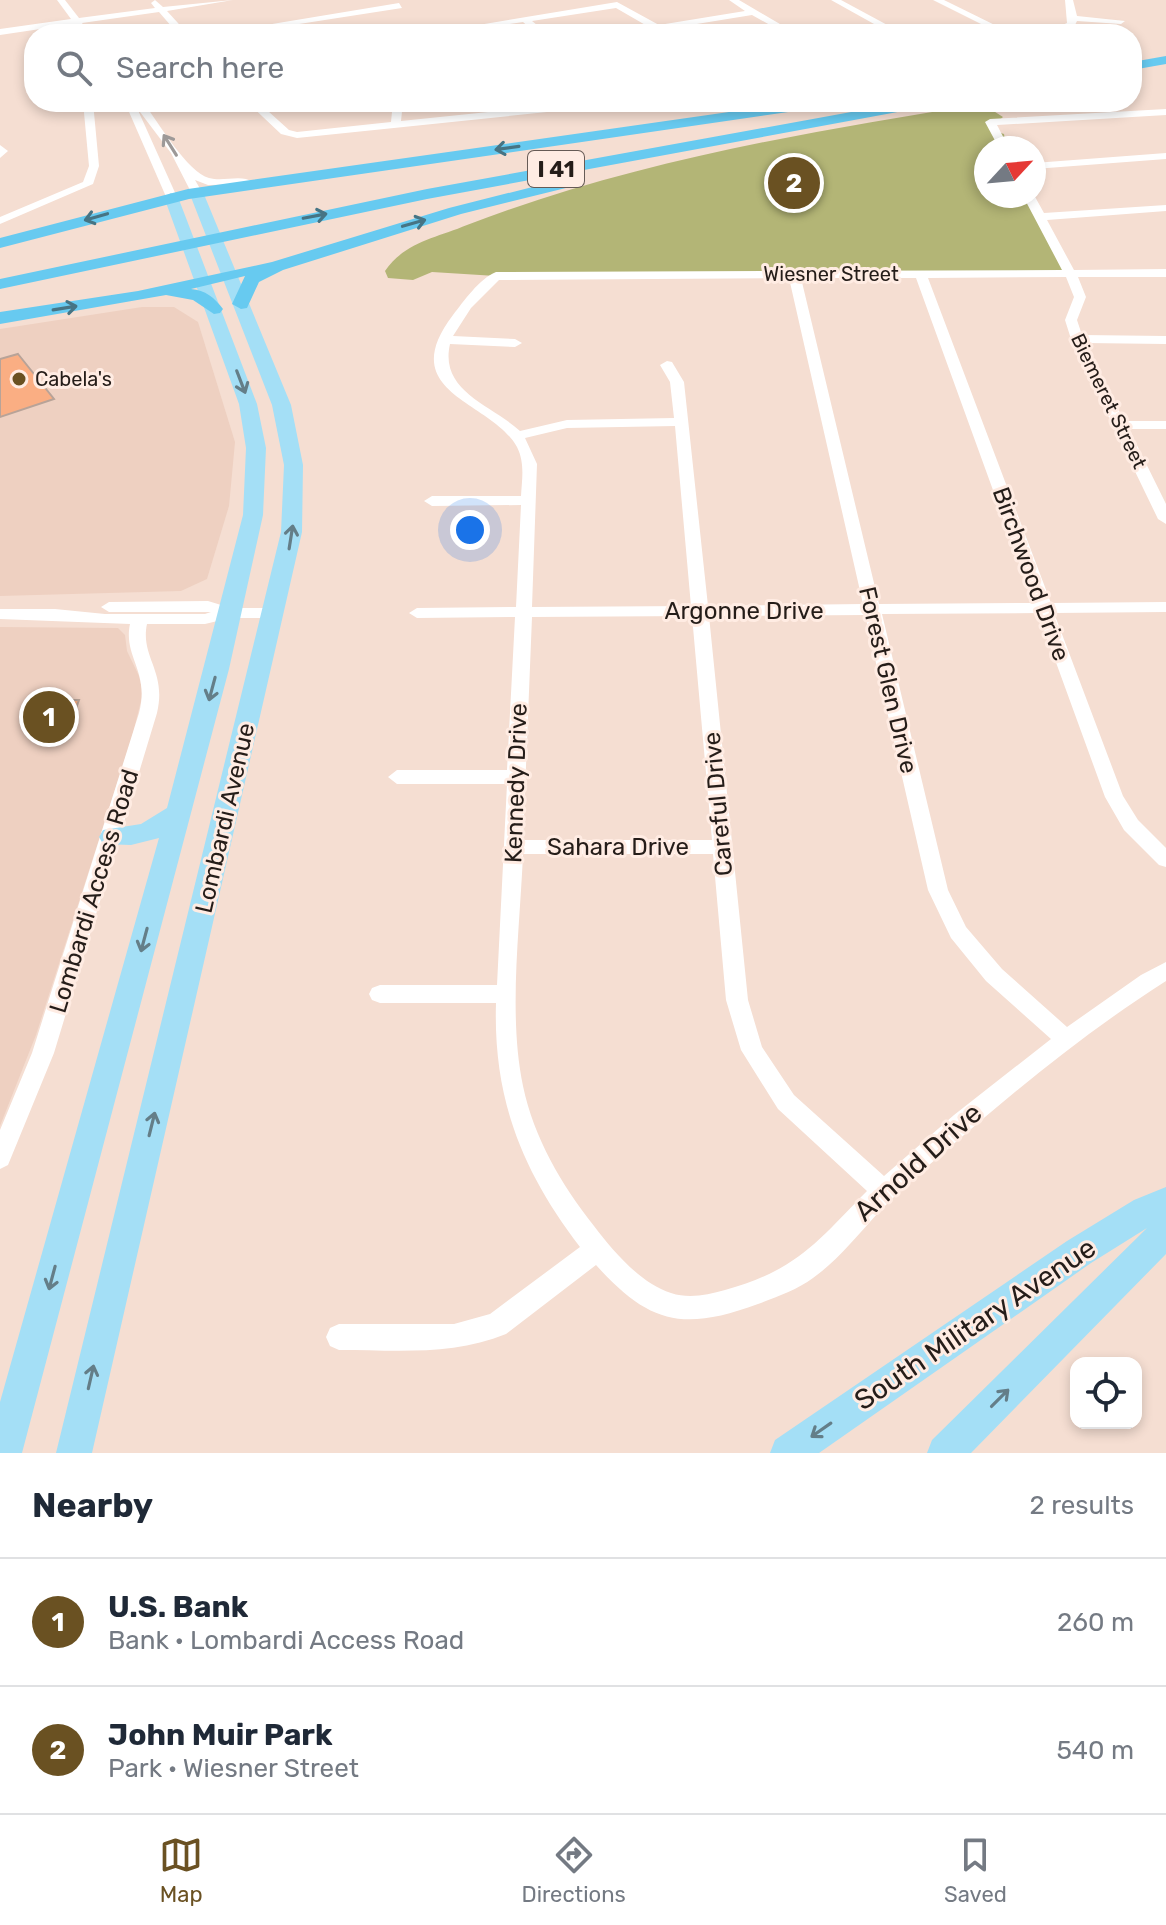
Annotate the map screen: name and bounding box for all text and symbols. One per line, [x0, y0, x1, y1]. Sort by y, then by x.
search box [24, 24, 1142, 112]
icon: search [52, 46, 96, 90]
text: Search here [116, 50, 284, 86]
one-way arrow [162, 134, 178, 157]
north arrow [974, 136, 1046, 208]
one-way arrow [495, 141, 521, 156]
road number: I 41 [528, 151, 584, 187]
pin: 2 [768, 153, 820, 213]
one-way arrow [302, 208, 327, 223]
one-way arrow [83, 211, 109, 226]
one-way arrow [401, 215, 427, 230]
street label: Wiesner Street [763, 262, 899, 286]
one-way arrow [52, 300, 77, 315]
street label: Biemeret Street [1066, 329, 1152, 473]
place label: Cabela's [35, 367, 112, 391]
one-way arrow [235, 369, 249, 394]
marker: Cabela's [10, 370, 28, 388]
street label: Birchwood Drive [987, 483, 1075, 665]
your location [450, 510, 490, 550]
one-way arrow [284, 525, 299, 550]
street label: Forest Glen Drive [853, 584, 923, 776]
street label: Argonne Drive [664, 597, 824, 625]
one-way arrow [203, 676, 218, 702]
pin: 1 [23, 687, 75, 747]
street label: Kennedy Drive [499, 702, 533, 864]
street label: Lombardi Avenue [190, 720, 260, 916]
street label: Careful Drive [698, 731, 738, 877]
street label: Lombardi Access Road [44, 766, 144, 1016]
street label: Sahara Drive [547, 833, 689, 861]
one-way arrow [136, 927, 151, 953]
street label: Arnold Drive [847, 1096, 989, 1228]
one-way arrow [145, 1112, 160, 1137]
street label: South Military Avenue [848, 1231, 1102, 1417]
one-way arrow [44, 1265, 59, 1291]
map controls [1070, 1357, 1142, 1429]
button: locate [1070, 1357, 1142, 1429]
one-way arrow [85, 1365, 100, 1390]
one-way arrow [991, 1388, 1010, 1408]
one-way arrow [811, 1422, 833, 1438]
text: Nearby [32, 1485, 153, 1526]
text: 2 results [1030, 1490, 1134, 1521]
text: U.S. Bank [108, 1589, 248, 1625]
text: 1 [52, 1607, 64, 1638]
text: 260 m [1057, 1607, 1134, 1638]
text: Bank · Lombardi Access Road [108, 1625, 464, 1656]
text: John Muir Park [108, 1717, 333, 1753]
text: 2 [50, 1735, 66, 1766]
text: 540 m [1056, 1735, 1134, 1766]
text: Park · Wiesner Street [108, 1753, 359, 1784]
tab: Map [159, 1833, 203, 1908]
tab: Directions [521, 1833, 626, 1908]
tab: Saved [944, 1833, 1007, 1908]

